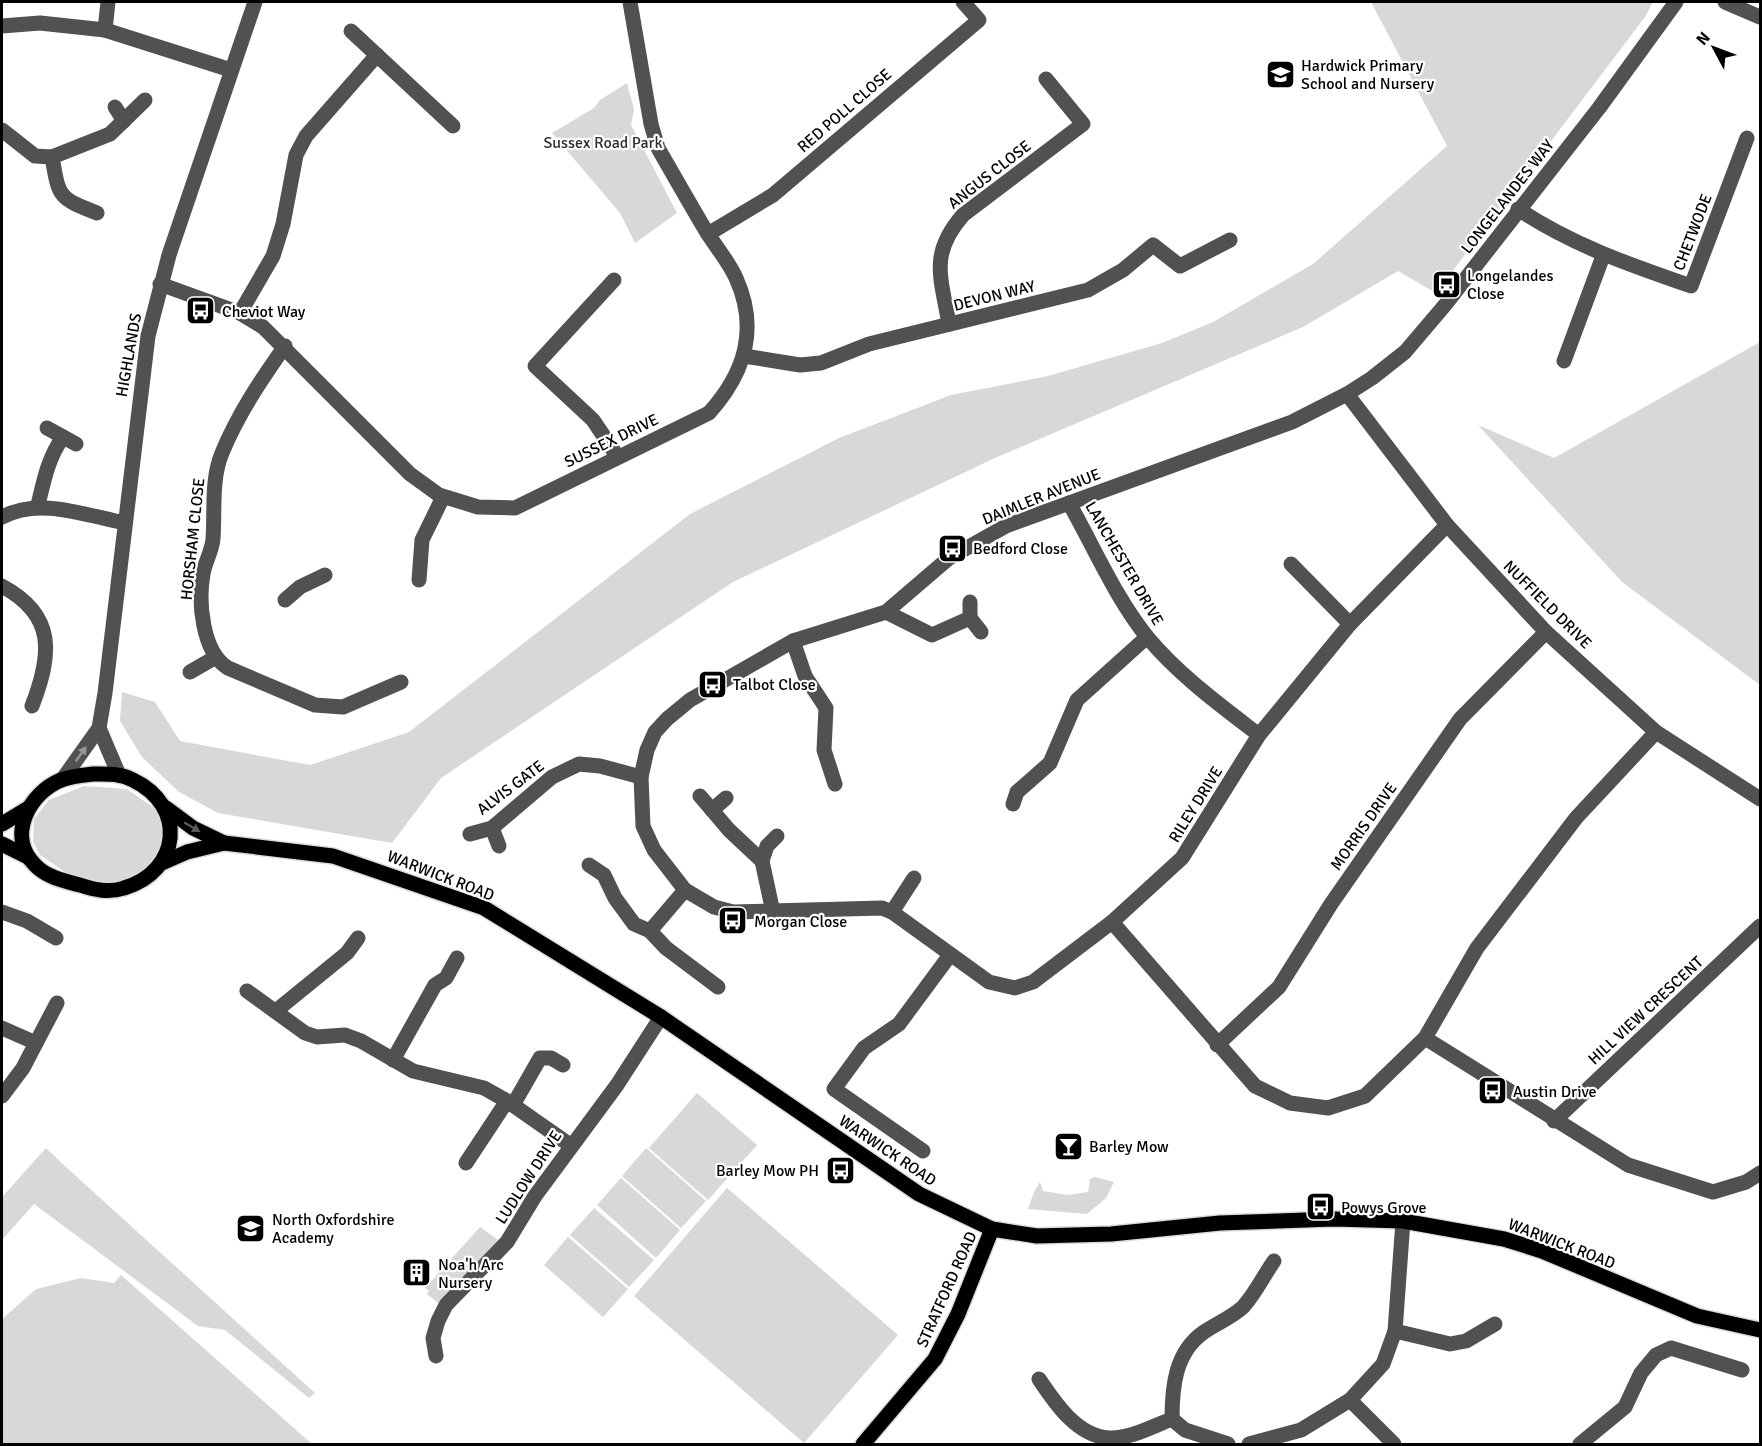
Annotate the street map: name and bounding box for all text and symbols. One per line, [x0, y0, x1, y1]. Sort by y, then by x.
north arrow [1684, 18, 1744, 78]
text: N [1692, 28, 1715, 50]
place label: Hardwick Primary School and Nursery [1301, 56, 1435, 94]
school or university icon: Hardwick Primary School and Nursery [1264, 58, 1296, 90]
street label: RED POLL CLOSE [794, 64, 896, 157]
park label: Sussex Road Park [543, 133, 663, 153]
street label: LONGELANDES WAY [1457, 135, 1559, 258]
street label: ANGUS CLOSE [944, 136, 1035, 213]
street label: CHETWODE [1669, 191, 1717, 274]
place label: Longelandes Close [1467, 266, 1554, 304]
bus stop icon: Longelandes Close [1430, 268, 1462, 300]
street label: DEVON WAY [951, 276, 1037, 316]
bus stop icon: Cheviot Way [185, 295, 217, 327]
place label: Cheviot Way [222, 302, 306, 322]
street label: HIGHLANDS [112, 312, 146, 399]
street label: SUSSEX DRIVE [561, 409, 662, 472]
street label: DAIMLER AVENUE [979, 464, 1103, 530]
street label: HORSHAM CLOSE [177, 477, 209, 601]
street label: LANCHESTER DRIVE [1081, 498, 1168, 629]
bus stop icon: Bedford Close [936, 532, 968, 564]
place label: Bedford Close [973, 539, 1068, 559]
street label: NUFFIELD DRIVE [1499, 556, 1596, 653]
bus stop icon: Talbot Close [696, 668, 728, 700]
place label: Talbot Close [733, 675, 816, 695]
one-way arrow [75, 747, 87, 763]
street label: ALVIS GATE [473, 756, 548, 820]
street label: RILEY DRIVE [1165, 763, 1227, 846]
street label: MORRIS DRIVE [1326, 779, 1401, 874]
one-way arrow [184, 822, 201, 832]
street label: WARWICK ROAD [384, 846, 497, 906]
bus stop icon: Morgan Close [717, 905, 749, 937]
place label: Morgan Close [754, 912, 847, 932]
street label: HILL VIEW CRESCENT [1584, 952, 1707, 1069]
bus stop icon: Austin Drive [1476, 1075, 1508, 1107]
place label: Austin Drive [1513, 1082, 1596, 1102]
street label: WARWICK ROAD [835, 1111, 940, 1191]
street label: LUDLOW DRIVE [491, 1127, 566, 1228]
bar icon: Barley Mow [1052, 1130, 1084, 1162]
place label: Barley Mow [1089, 1137, 1169, 1157]
bus stop icon: Barley Mow PH [824, 1154, 856, 1186]
place label: Barley Mow PH [716, 1161, 819, 1181]
bus stop icon: Powys Grove [1304, 1191, 1336, 1223]
place label: Powys Grove [1341, 1198, 1426, 1218]
place label: North Oxfordshire Academy [272, 1210, 394, 1248]
school or university icon: North Oxfordshire Academy [235, 1212, 267, 1244]
street label: WARWICK ROAD [1505, 1214, 1618, 1274]
street label: STRATFORD ROAD [912, 1228, 981, 1350]
place label: Noa'h Arc Nursery [438, 1255, 504, 1293]
building icon: Noa'h Arc Nursery [401, 1257, 433, 1289]

